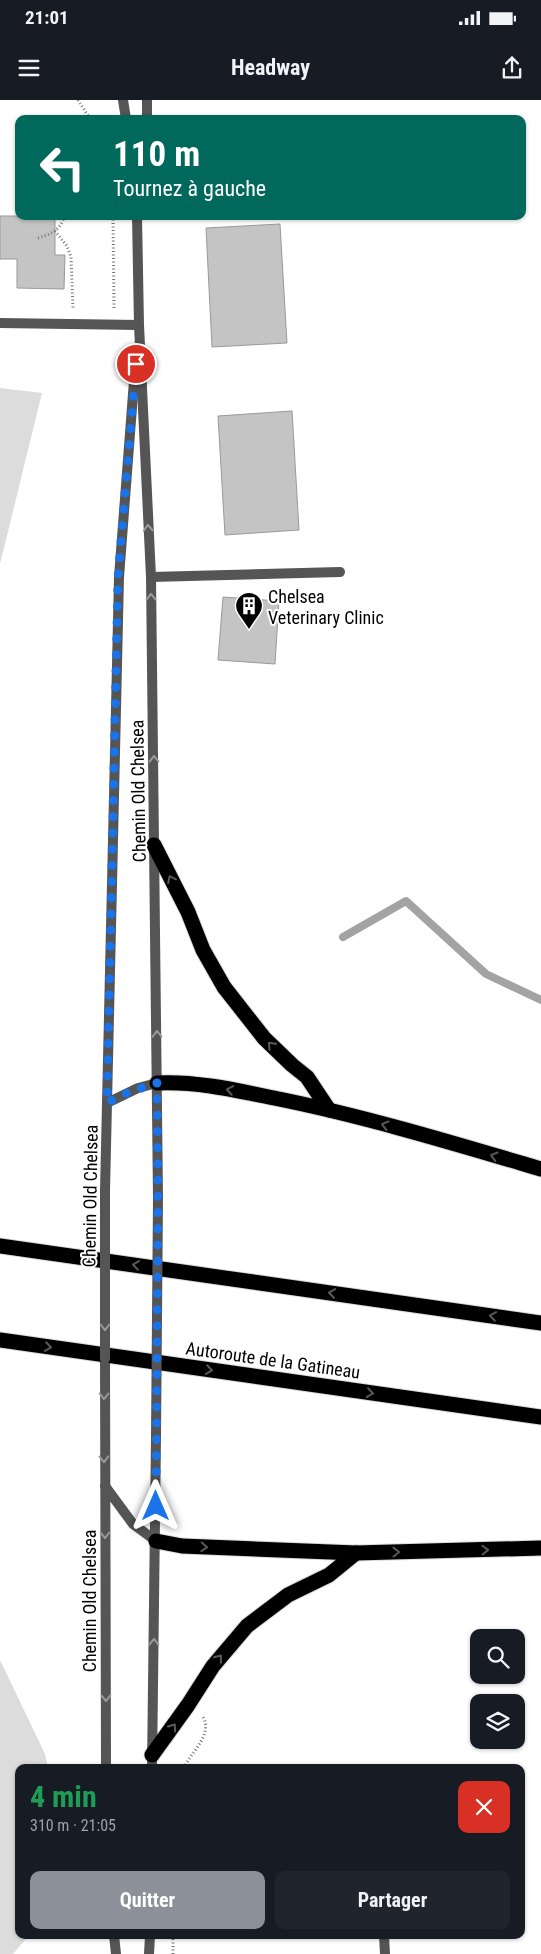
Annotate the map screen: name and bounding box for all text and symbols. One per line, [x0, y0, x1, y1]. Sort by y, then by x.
text: 21:01 [25, 6, 69, 29]
icon: menu [15, 54, 43, 82]
icon: share [498, 54, 526, 82]
text: Headway [231, 55, 310, 80]
text: 110 m [113, 134, 200, 175]
icon: left [30, 135, 95, 200]
text: Tournez à gauche [113, 176, 266, 201]
pin [115, 343, 157, 385]
icon: arrive [122, 350, 150, 378]
one-way arrow [143, 524, 154, 532]
place label: Chelsea Veterinary Clinic [268, 586, 384, 628]
building icon: Chelsea Veterinary Clinic [234, 591, 264, 630]
one-way arrow [146, 592, 156, 600]
street label: Chemin Old Chelsea [126, 720, 150, 862]
one-way arrow [149, 755, 159, 762]
one-way arrow [167, 875, 177, 884]
one-way arrow [152, 1030, 162, 1038]
one-way arrow [268, 1042, 277, 1051]
one-way arrow [226, 1085, 234, 1095]
one-way arrow [381, 1120, 390, 1131]
street label: Chemin Old Chelsea [78, 1125, 102, 1267]
one-way arrow [491, 1151, 499, 1161]
one-way arrow [132, 1261, 141, 1271]
one-way arrow [328, 1288, 336, 1299]
one-way arrow [488, 1311, 496, 1322]
one-way arrow [100, 1324, 110, 1331]
street label: Autoroute de la Gatineau [185, 1337, 361, 1383]
one-way arrow [45, 1341, 53, 1352]
one-way arrow [206, 1364, 214, 1375]
one-way arrow [366, 1387, 374, 1397]
one-way arrow [99, 1392, 109, 1400]
one-way arrow [99, 1456, 109, 1464]
position arrow [129, 1479, 181, 1531]
street label: Chemin Old Chelsea [79, 1530, 100, 1672]
one-way arrow [100, 1532, 110, 1539]
one-way arrow [200, 1542, 208, 1553]
one-way arrow [482, 1545, 490, 1555]
one-way arrow [393, 1547, 401, 1558]
map controls [470, 1629, 525, 1749]
button: search [470, 1629, 525, 1684]
one-way arrow [149, 1637, 159, 1645]
one-way arrow [213, 1655, 221, 1664]
one-way arrow [100, 1694, 111, 1702]
button: layers [470, 1694, 525, 1749]
one-way arrow [167, 1724, 175, 1733]
text: 4 min [30, 1779, 97, 1814]
button: close [458, 1781, 510, 1833]
text: 310 m · 21:05 [30, 1816, 116, 1835]
button: Quitter [30, 1871, 265, 1929]
button: Partager [275, 1871, 510, 1929]

